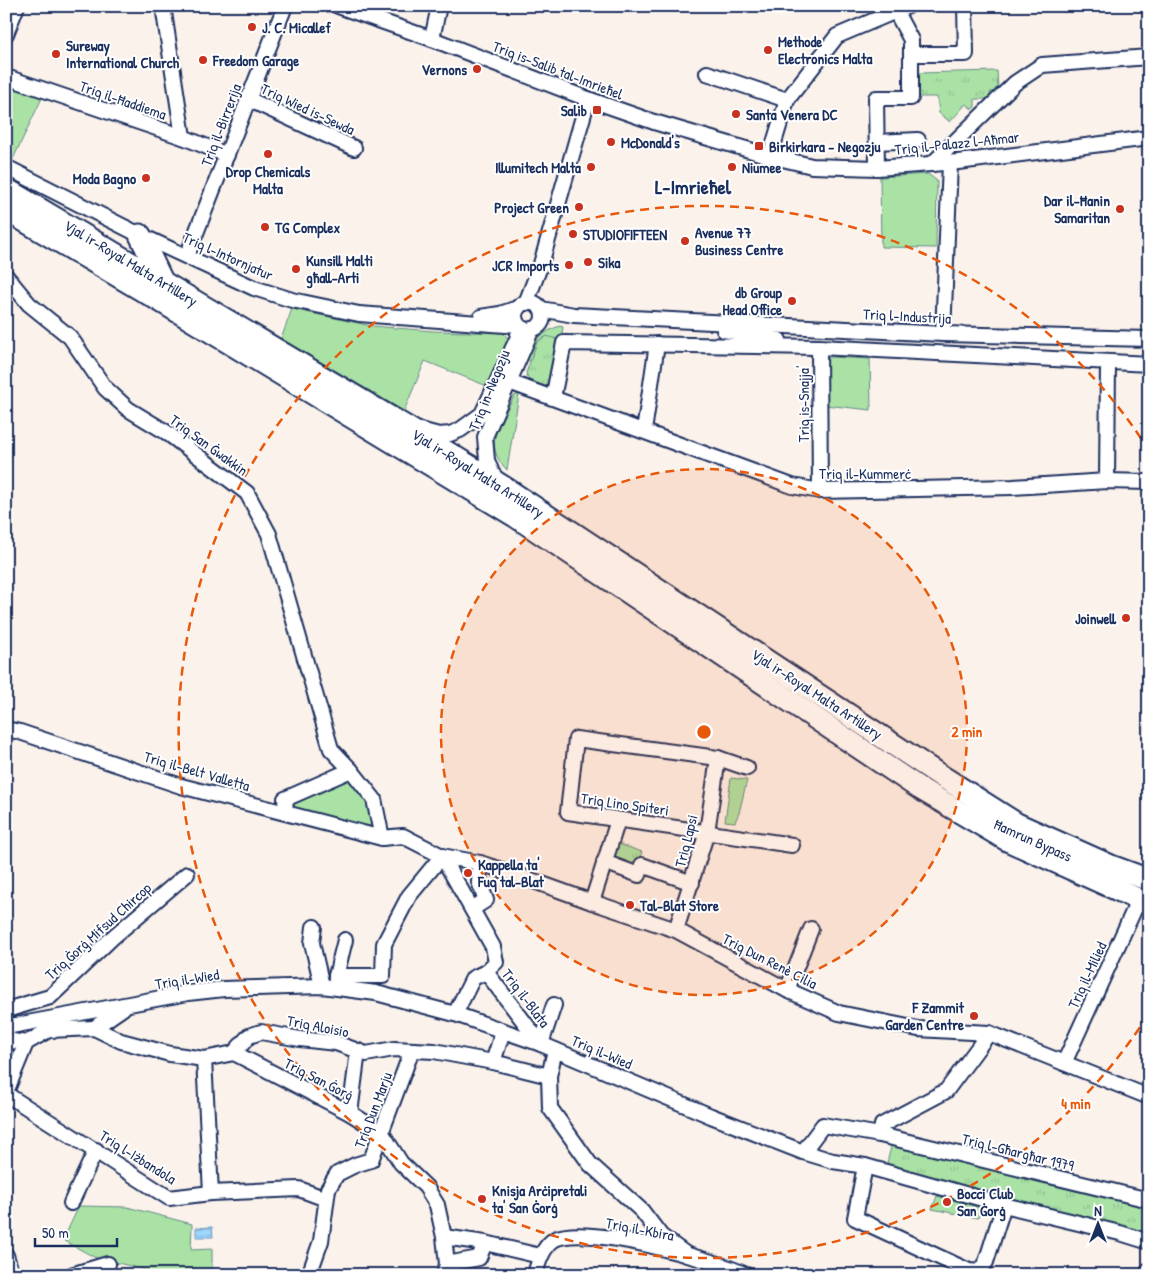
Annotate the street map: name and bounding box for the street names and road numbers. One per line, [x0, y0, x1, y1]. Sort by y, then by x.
street label: Triq is-Salib tal-Imrieħel [490, 35, 626, 105]
street label: Triq il-Ħaddiema [77, 75, 169, 125]
street label: Triq Wied is-Sewda [258, 78, 358, 140]
street label: Triq il-Birrerija [196, 81, 246, 169]
street label: Triq il-Palazz l-Aħmar [894, 126, 1021, 160]
street label: Vjal ir-Royal Malta Artillery [60, 215, 202, 311]
street label: Triq l-Intornjatur [179, 227, 277, 285]
street label: Triq l-Industrija [862, 303, 952, 329]
street label: Triq in-Negozju [463, 346, 515, 434]
street label: Triq is-Snajja' [793, 366, 814, 442]
street label: Triq San Ġwakkin [166, 409, 253, 481]
street label: Vjal ir-Royal Malta Artillery [408, 424, 548, 522]
street label: Triq il-Kummerċ [819, 463, 911, 484]
street label: Vjal ir-Royal Malta Artillery [747, 644, 887, 744]
street label: Triq il-Belt Valletta [142, 746, 252, 796]
street label: Triq Lino Spiteri [580, 787, 670, 821]
street label: Triq Lapsi [669, 812, 703, 870]
street label: Ħamrun Bypass [991, 813, 1076, 867]
street label: Triq Ġorġ Mifsud Chircop [40, 877, 156, 984]
street label: Triq Dun Renè Cilia [719, 928, 821, 994]
street label: Triq il-Milied [1062, 938, 1112, 1012]
street label: Triq il-Wied [154, 964, 221, 994]
street label: Triq il-Blata [497, 964, 555, 1032]
street label: Triq Aloisio [285, 1010, 351, 1042]
street label: Triq il-Wied [568, 1030, 636, 1074]
street label: Triq San Ġorġ [281, 1053, 358, 1106]
street label: Triq Dun Marju [349, 1069, 397, 1151]
street label: Triq l-Iżbandola [95, 1125, 181, 1189]
street label: Triq l-Għargħar 1979 [960, 1128, 1077, 1176]
street label: Triq il-Kbira [604, 1212, 676, 1246]

